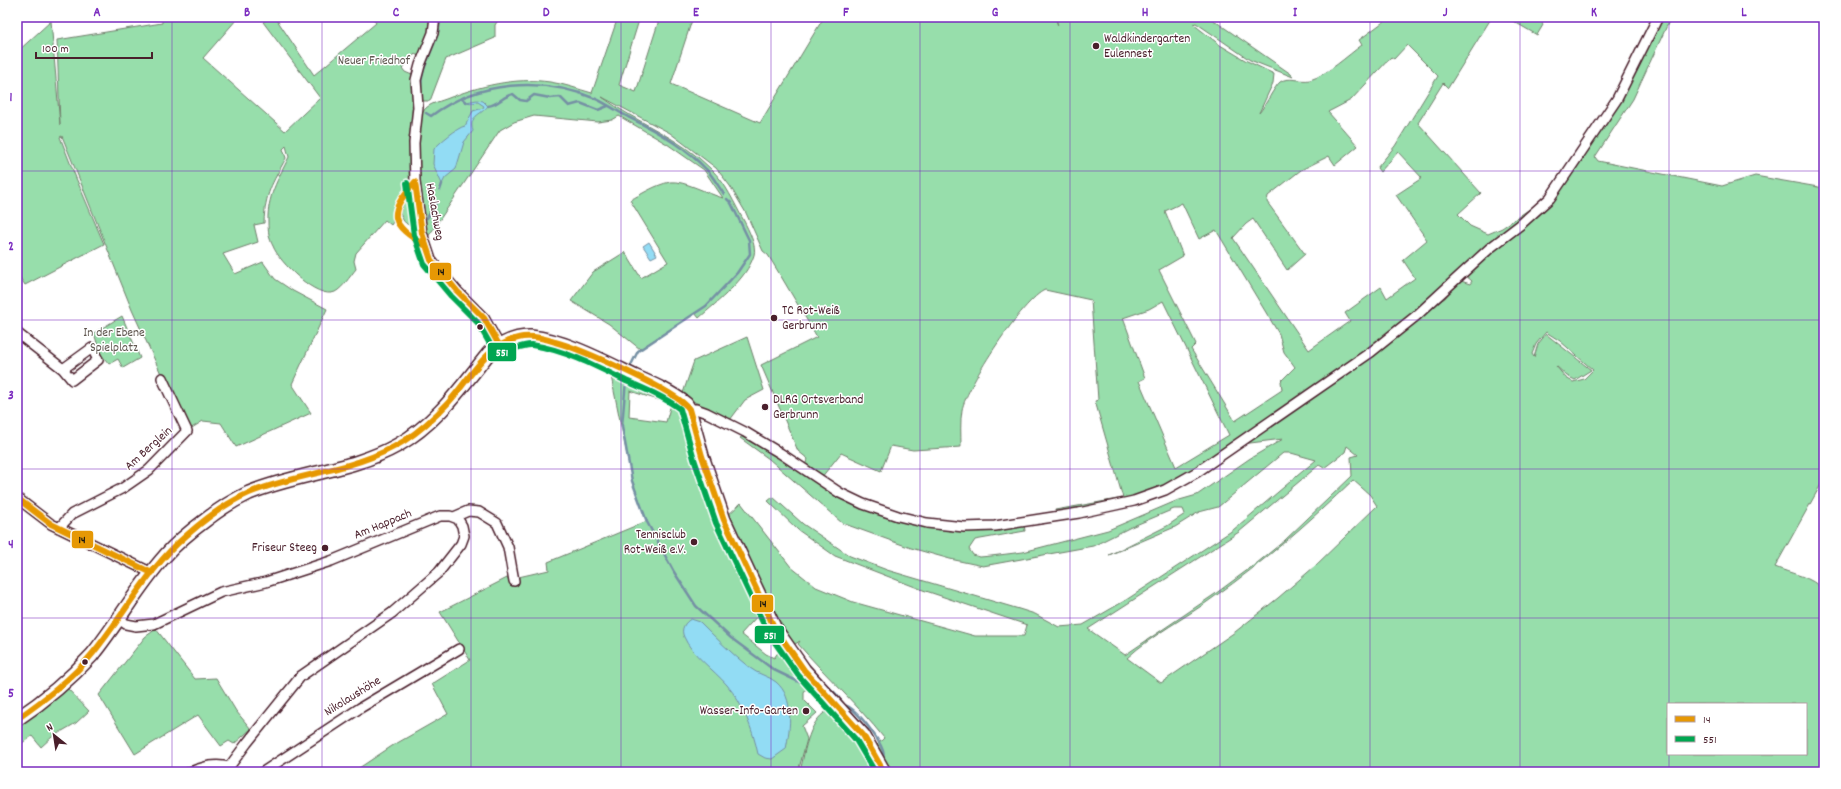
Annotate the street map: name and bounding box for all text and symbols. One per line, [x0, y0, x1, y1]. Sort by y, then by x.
text: A [93, 4, 101, 23]
text: B [244, 4, 250, 23]
text: C [393, 4, 400, 23]
text: D [543, 4, 550, 23]
text: E [693, 4, 700, 23]
text: F [843, 4, 849, 23]
text: G [992, 4, 999, 23]
text: H [1142, 4, 1149, 23]
text: I [1293, 4, 1298, 23]
text: J [1443, 4, 1448, 23]
text: K [1591, 4, 1597, 23]
text: L [1741, 4, 1747, 23]
place label: Waldkindergarten Eulennest [1104, 30, 1190, 64]
scale bar [36, 34, 152, 60]
text: 100 m [42, 41, 69, 58]
marker: Waldkindergarten Eulennest [1091, 41, 1101, 51]
park label: Neuer Friedhof [338, 52, 411, 71]
text: 1 [10, 89, 13, 108]
street label: Haslachweg [420, 182, 448, 243]
text: 2 [8, 238, 14, 257]
line badge: 14 [429, 262, 452, 281]
text: 14 [438, 265, 444, 281]
place label: TC Rot-Weiß Gerbrunn [782, 302, 840, 336]
marker: TC Rot-Weiß Gerbrunn [769, 313, 779, 323]
unlabelled marker [475, 322, 485, 332]
park label: In der Ebene Spielplatz [83, 324, 145, 358]
line badge: 551 [487, 342, 517, 362]
text: 551 [496, 346, 508, 362]
text: 3 [8, 387, 14, 406]
place label: DLRG Ortsverband Gerbrunn [773, 391, 863, 425]
marker: DLRG Ortsverband Gerbrunn [760, 402, 770, 412]
street label: Am Berglein [121, 422, 177, 476]
street label: Am Happach [351, 505, 415, 545]
place label: Tennisclub Rot-Weiß e.V. [624, 526, 686, 560]
line badge: 14 [71, 530, 94, 549]
text: 14 [79, 533, 85, 549]
text: 4 [8, 536, 14, 555]
marker: Tennisclub Rot-Weiß e.V. [689, 537, 699, 547]
place label: Friseur Steeg [252, 539, 317, 558]
marker: Friseur Steeg [320, 543, 330, 553]
line badge: 14 [751, 594, 774, 613]
text: 14 [760, 597, 766, 613]
line badge: 551 [754, 625, 785, 644]
text: 551 [764, 629, 776, 645]
unlabelled marker [80, 657, 90, 667]
street label: Nikolaushöhe [321, 672, 385, 722]
text: 5 [8, 685, 14, 704]
place label: Wasser-Info-Garten [700, 702, 798, 721]
legend [1667, 703, 1807, 755]
marker: Wasser-Info-Garten [801, 706, 811, 716]
text: 14 [1703, 712, 1711, 729]
north arrow [34, 715, 74, 755]
text: N [44, 720, 57, 736]
text: 551 [1703, 732, 1717, 749]

